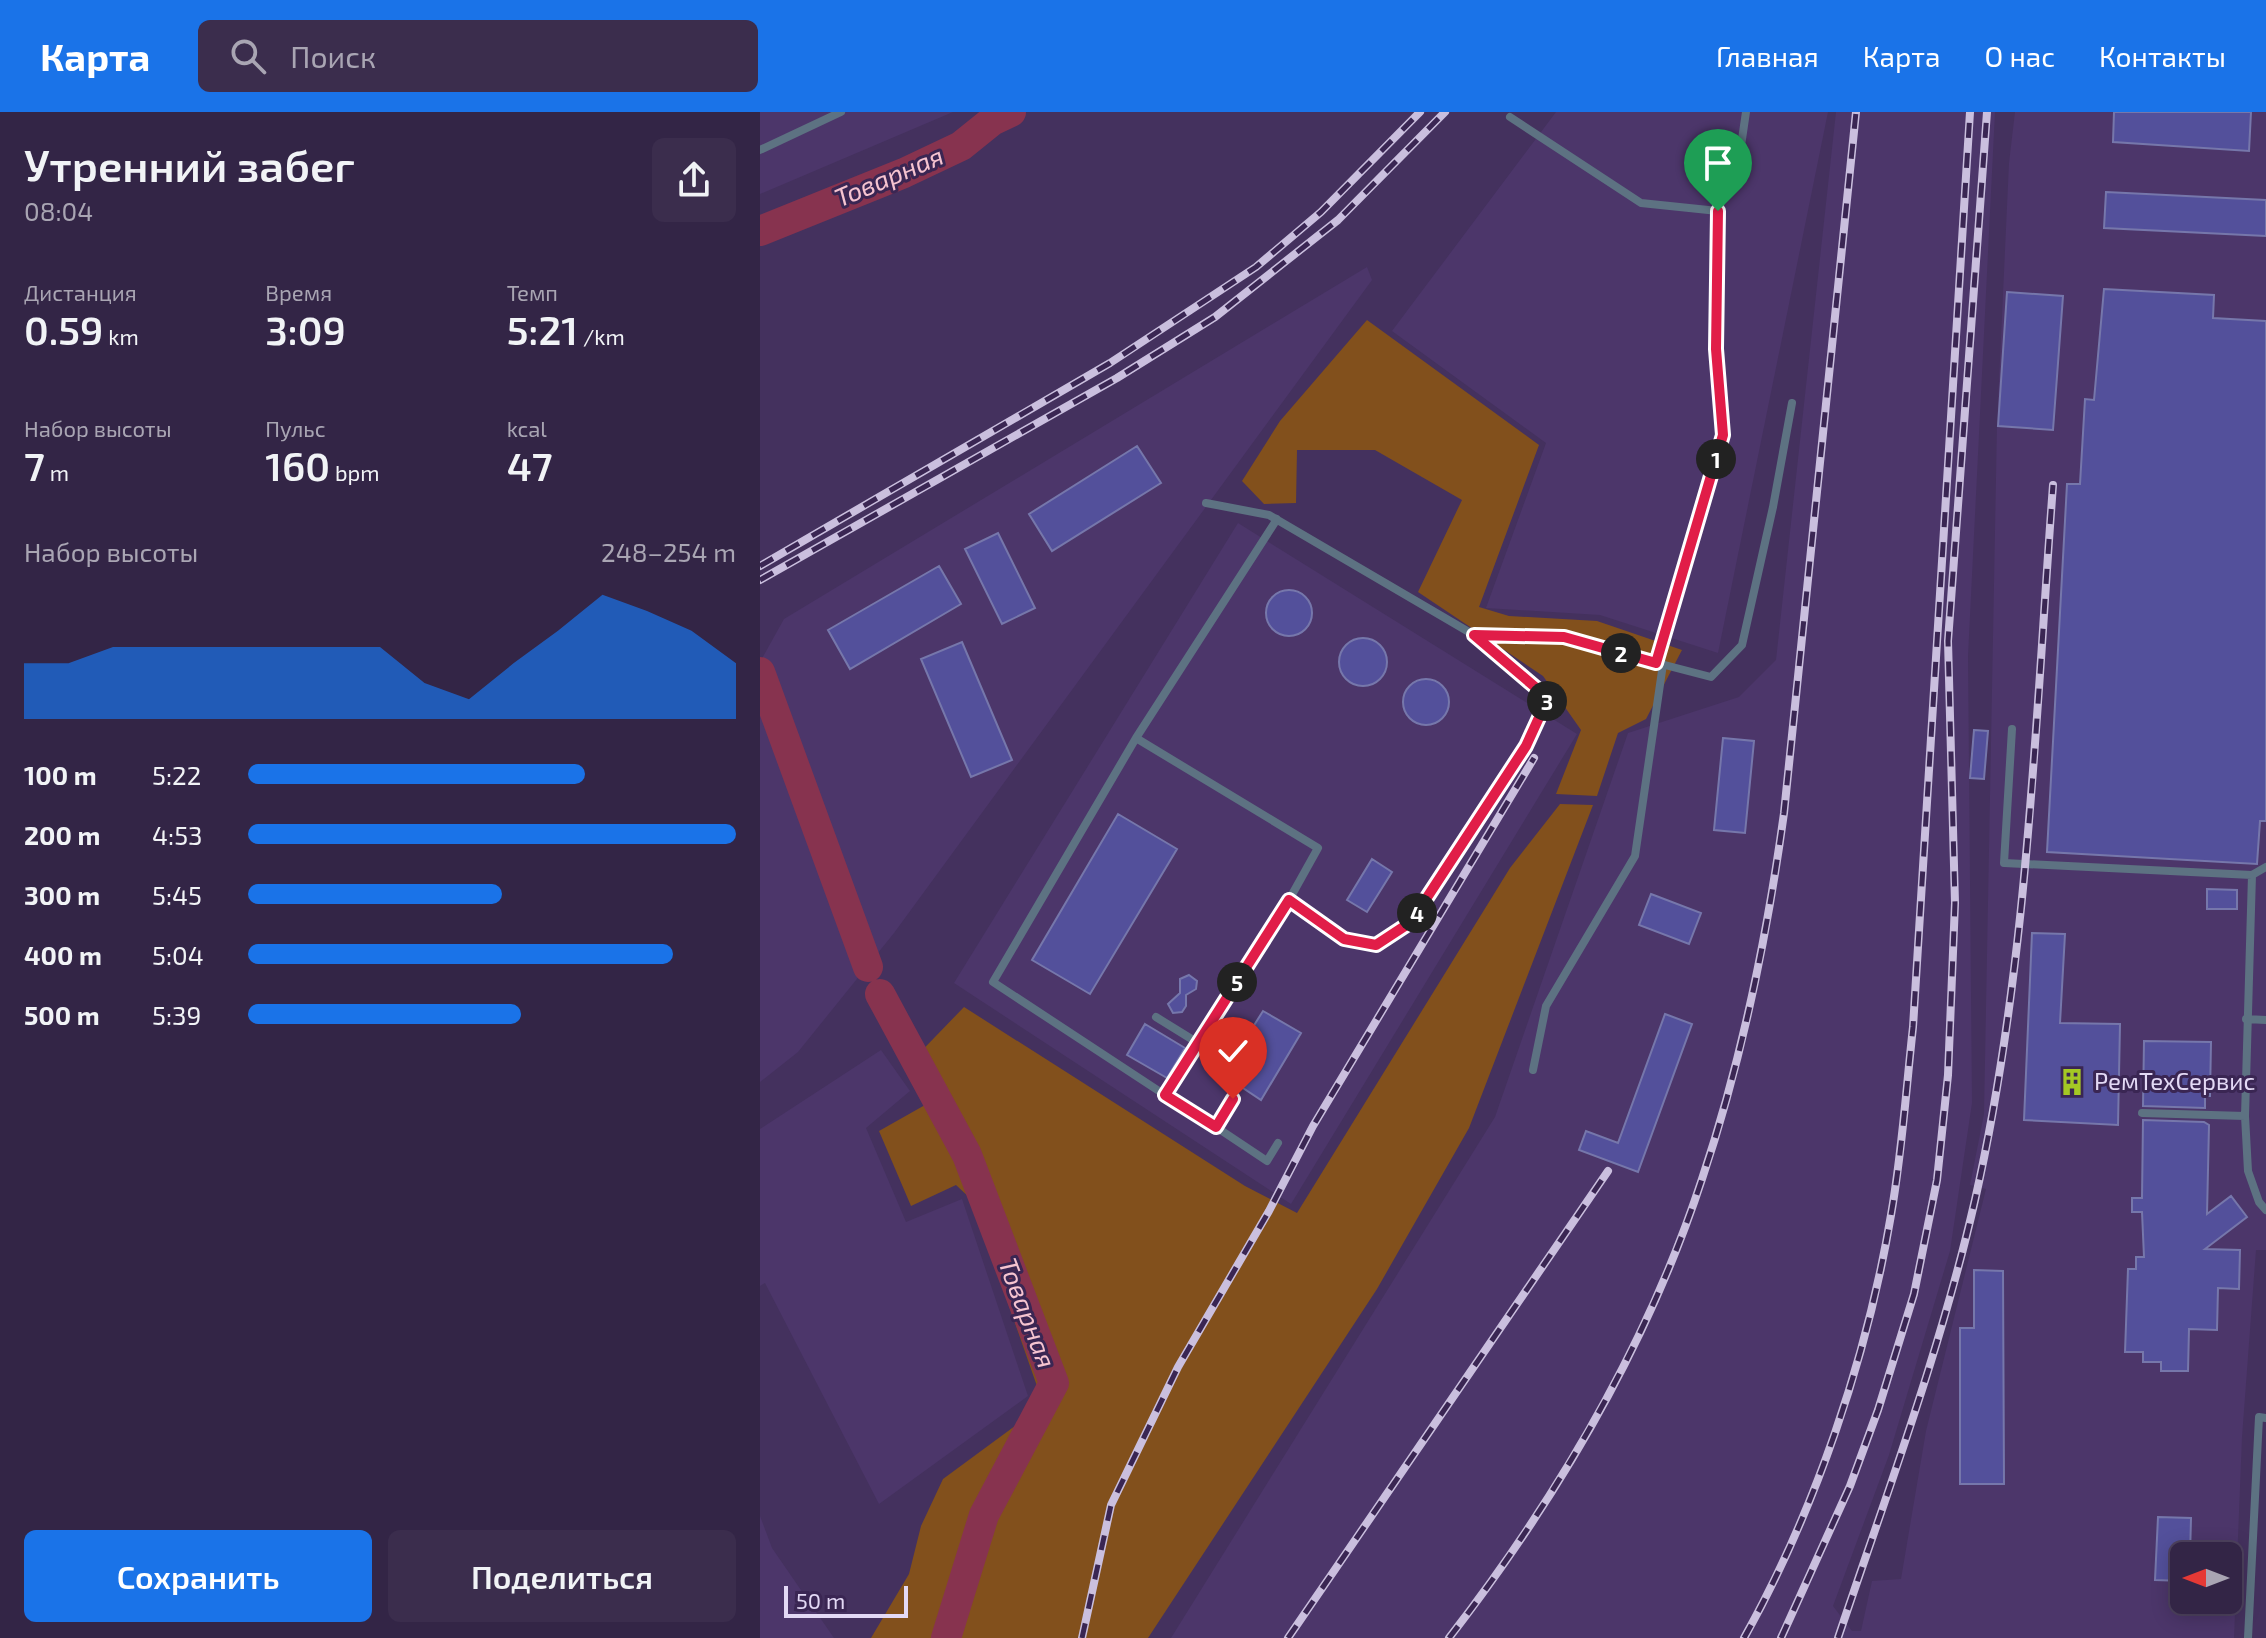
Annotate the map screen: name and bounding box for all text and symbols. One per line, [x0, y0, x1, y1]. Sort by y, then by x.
search box [198, 20, 758, 92]
text: Карта [40, 33, 150, 79]
icon: search [226, 34, 270, 78]
text: Поиск [290, 38, 376, 74]
text: Главная [1716, 39, 1819, 73]
text: Карта [1863, 39, 1941, 73]
text: О нас [1985, 39, 2055, 73]
text: Контакты [2099, 39, 2226, 73]
pin [1684, 129, 1752, 211]
text: Утренний забег [24, 138, 355, 191]
button: share [652, 138, 736, 222]
water label: Товарная [829, 139, 947, 212]
icon: arrive [1696, 141, 1740, 185]
text: 08:04 [24, 195, 93, 226]
text: Дистанция [24, 279, 137, 305]
text: Время [265, 279, 332, 305]
text: Темп [507, 279, 558, 305]
text: 0.59 [24, 305, 103, 353]
text: 3:09 [265, 305, 346, 353]
text: 5:21 [507, 305, 578, 353]
text: km [103, 323, 139, 349]
text: /km [578, 323, 625, 349]
text: Набор высоты [24, 415, 172, 441]
text: Пульс [265, 415, 326, 441]
text: kcal [507, 415, 547, 441]
pin: 1 [1696, 439, 1736, 479]
text: 7 [24, 441, 45, 489]
text: 160 [265, 441, 330, 489]
text: 47 [507, 441, 553, 489]
text: 1 [1711, 446, 1721, 472]
text: m [45, 459, 69, 485]
text: bpm [330, 459, 380, 485]
text: Набор высоты [24, 536, 198, 567]
text: 248–254 m [601, 536, 736, 567]
pin: 2 [1601, 633, 1641, 673]
text: 2 [1615, 640, 1627, 666]
pin: 3 [1527, 681, 1567, 721]
text: 3 [1541, 688, 1553, 714]
text: 100 m [24, 759, 97, 790]
text: 5:22 [152, 759, 201, 790]
text: 200 m [24, 819, 100, 850]
text: 4:53 [152, 819, 203, 850]
text: 300 m [24, 879, 100, 910]
text: 5:45 [152, 879, 202, 910]
pin: 4 [1397, 893, 1437, 933]
text: 4 [1410, 900, 1424, 926]
text: 400 m [24, 939, 102, 970]
text: 5:04 [152, 939, 204, 970]
pin: 5 [1217, 962, 1257, 1002]
text: 5 [1231, 969, 1243, 995]
text: 500 m [24, 999, 100, 1030]
text: 5:39 [152, 999, 201, 1030]
pin [1199, 1017, 1267, 1099]
icon: check [1211, 1029, 1255, 1073]
place label: РемТехСервис [2094, 1066, 2255, 1095]
building icon: РемТехСервис [2057, 1067, 2087, 1097]
water label: Товарная [993, 1253, 1064, 1372]
button: Сохранить [24, 1530, 372, 1622]
button: Поделиться [388, 1530, 736, 1622]
north arrow [2170, 1542, 2242, 1614]
map controls [2170, 1542, 2242, 1614]
scale bar [784, 1582, 908, 1618]
text: 50 m [796, 1587, 845, 1613]

